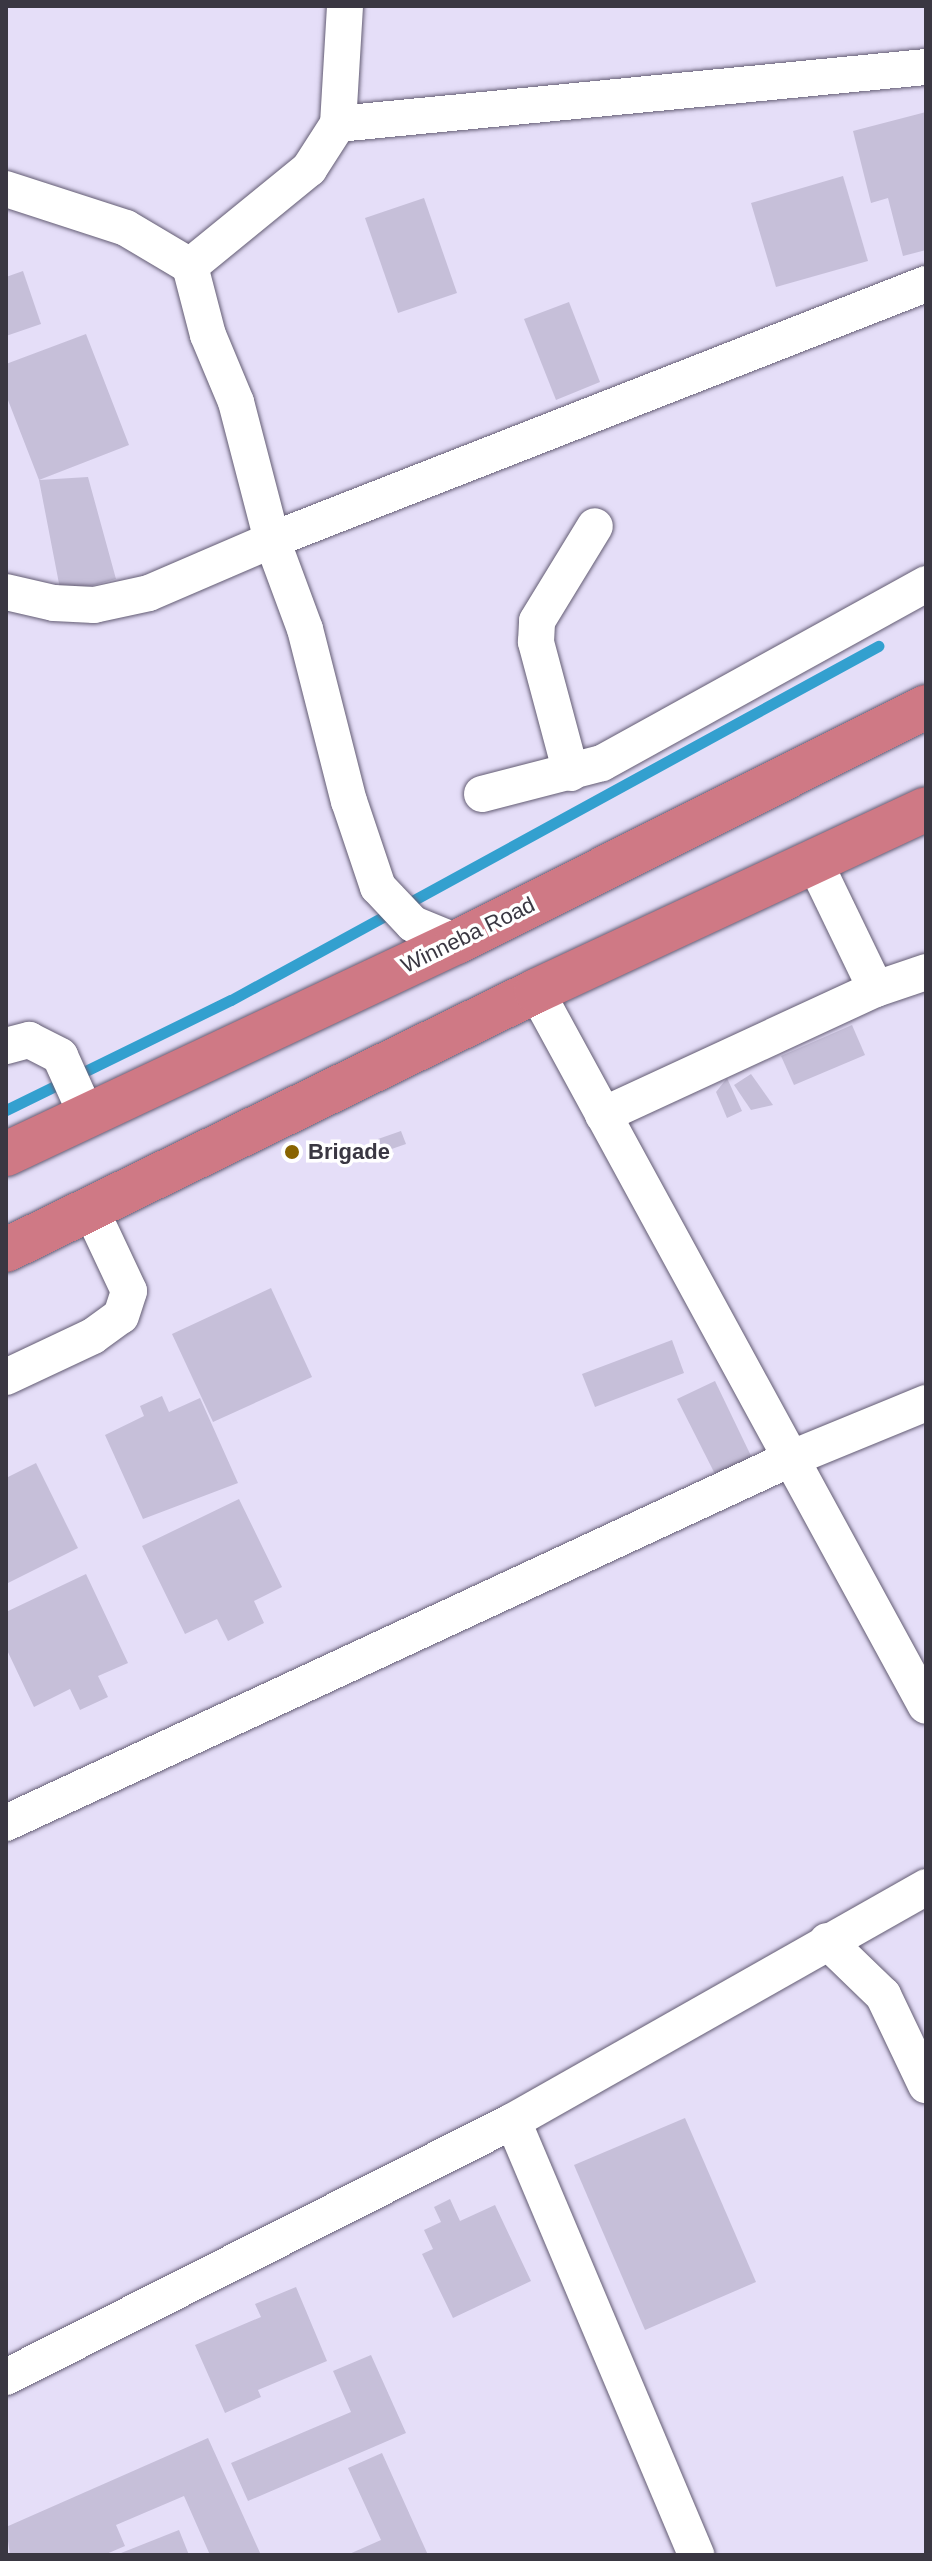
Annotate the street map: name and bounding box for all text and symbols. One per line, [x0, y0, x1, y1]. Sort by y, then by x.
street label: Winneba Road [397, 891, 539, 979]
place label: Brigade [308, 1139, 390, 1165]
marker: Brigade [283, 1143, 301, 1161]

